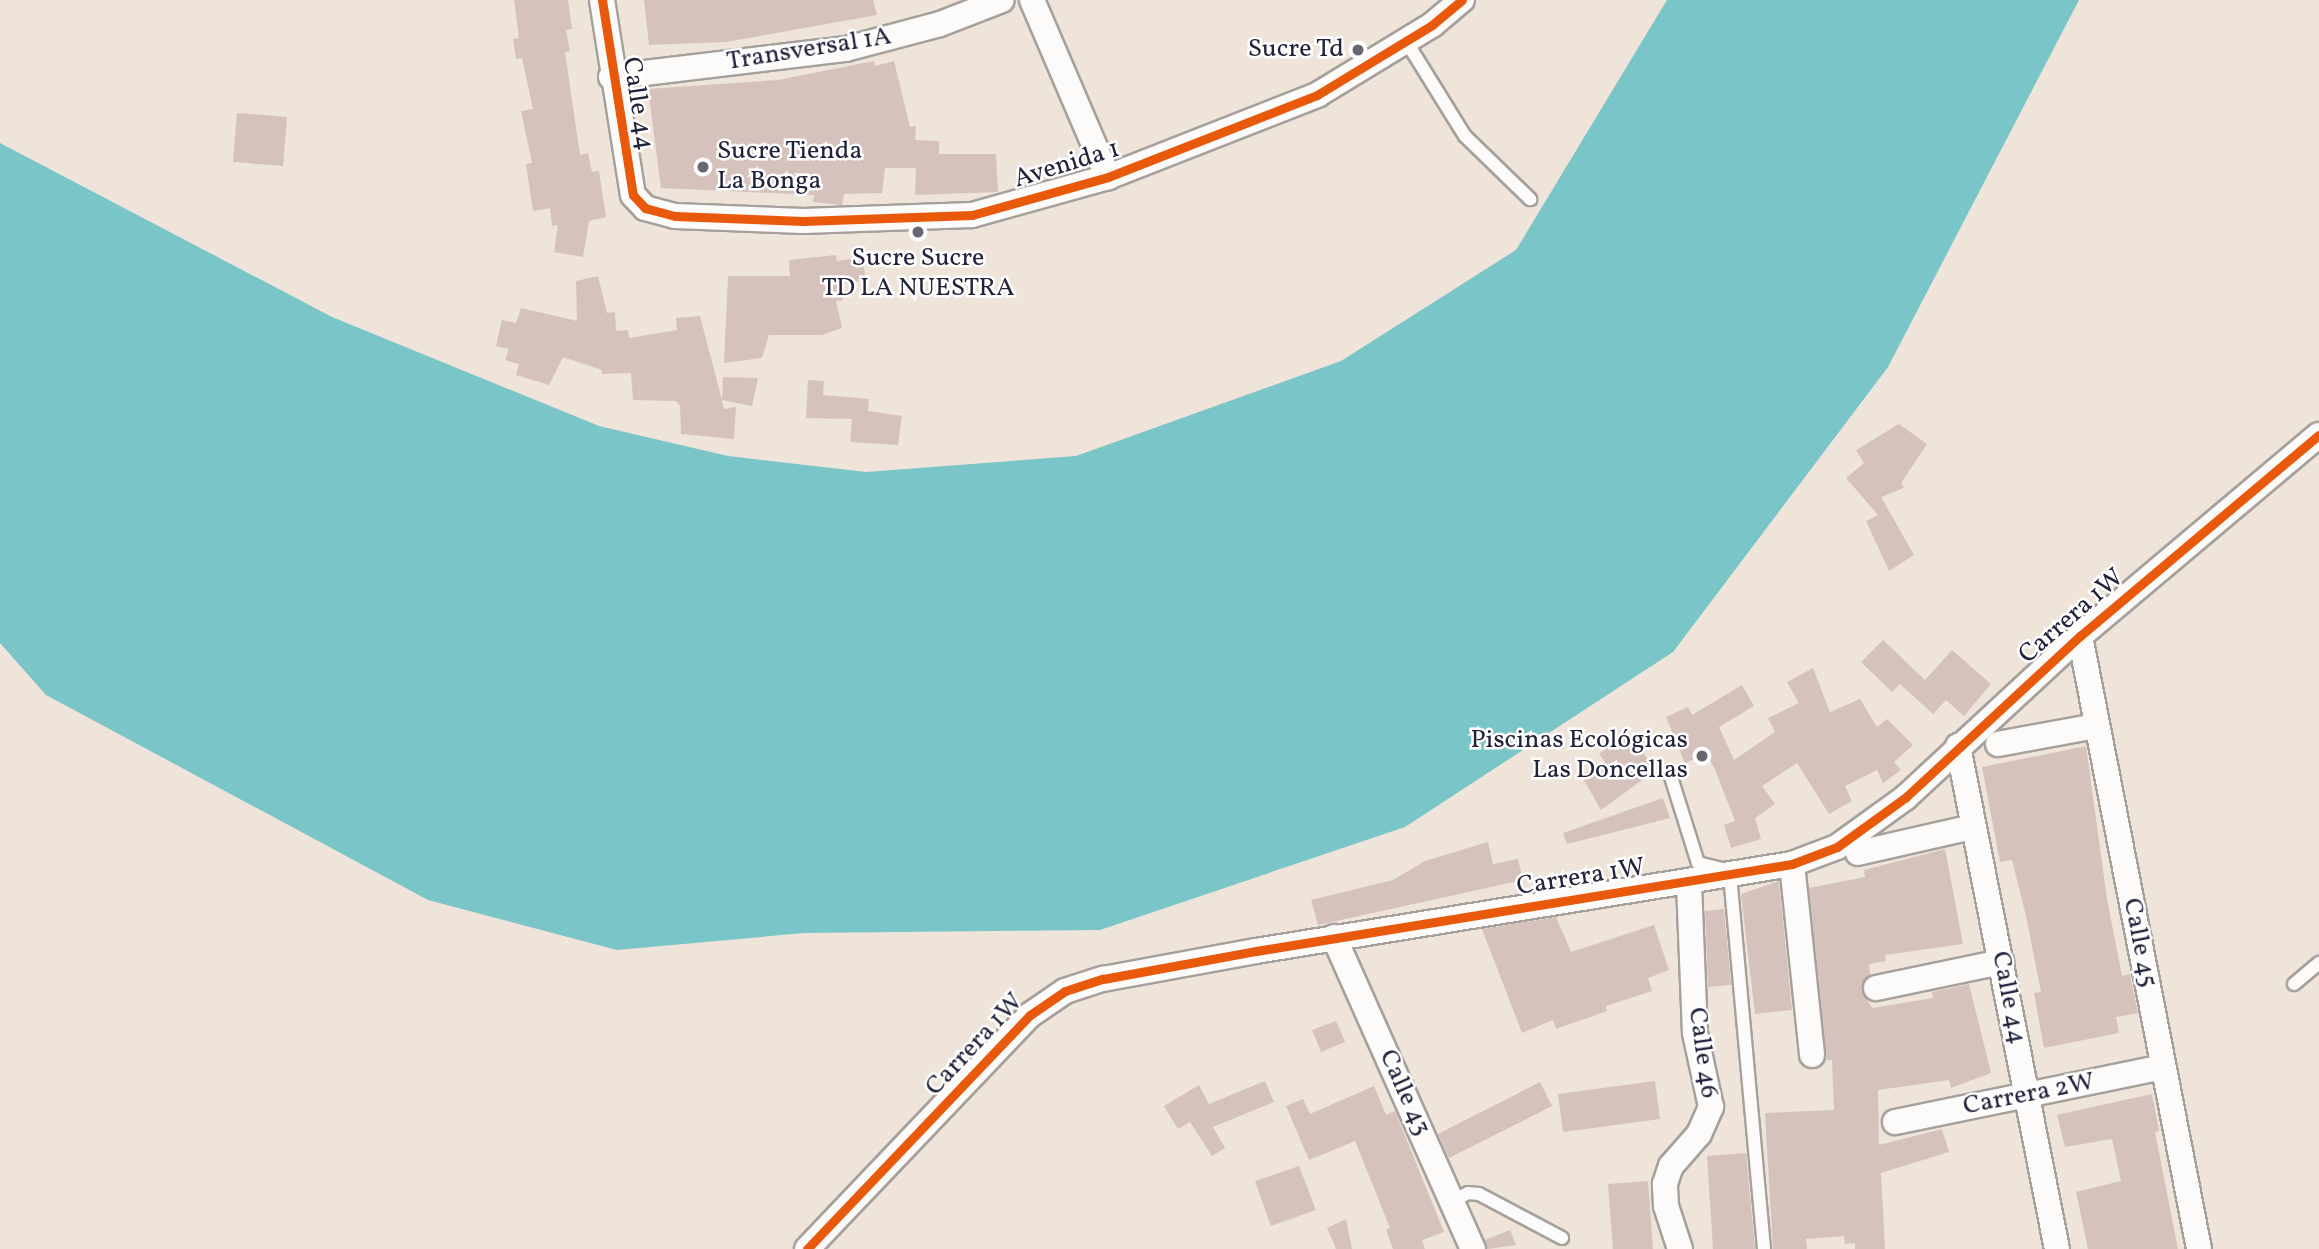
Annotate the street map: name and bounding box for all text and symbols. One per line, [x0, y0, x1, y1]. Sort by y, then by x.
street label: Transversal 1A [724, 22, 894, 78]
place label: Sucre Td [1247, 34, 1344, 66]
marker: Sucre Td [1350, 42, 1366, 58]
street label: Calle 44 [614, 55, 660, 153]
street label: Avenida 1 [1010, 134, 1124, 196]
place label: Sucre Tienda La Bonga [717, 136, 863, 198]
marker: Sucre Tienda La Bonga [695, 159, 711, 175]
marker: Sucre Sucre TD LA NUESTRA [910, 224, 926, 240]
place label: Sucre Sucre TD LA NUESTRA [821, 243, 1015, 304]
street label: Carrera 1W [2013, 563, 2131, 671]
place label: Piscinas Ecológicas Las Doncellas [1470, 725, 1688, 786]
marker: Piscinas Ecológicas Las Doncellas [1694, 748, 1710, 764]
street label: Carrera 1W [1515, 852, 1647, 904]
street label: Calle 45 [2115, 896, 2163, 990]
street label: Calle 44 [1984, 949, 2032, 1047]
street label: Carrera 1W [920, 987, 1030, 1103]
street label: Calle 46 [1680, 1006, 1724, 1100]
street label: Calle 43 [1371, 1045, 1437, 1141]
street label: Carrera 2W [1961, 1067, 2097, 1123]

